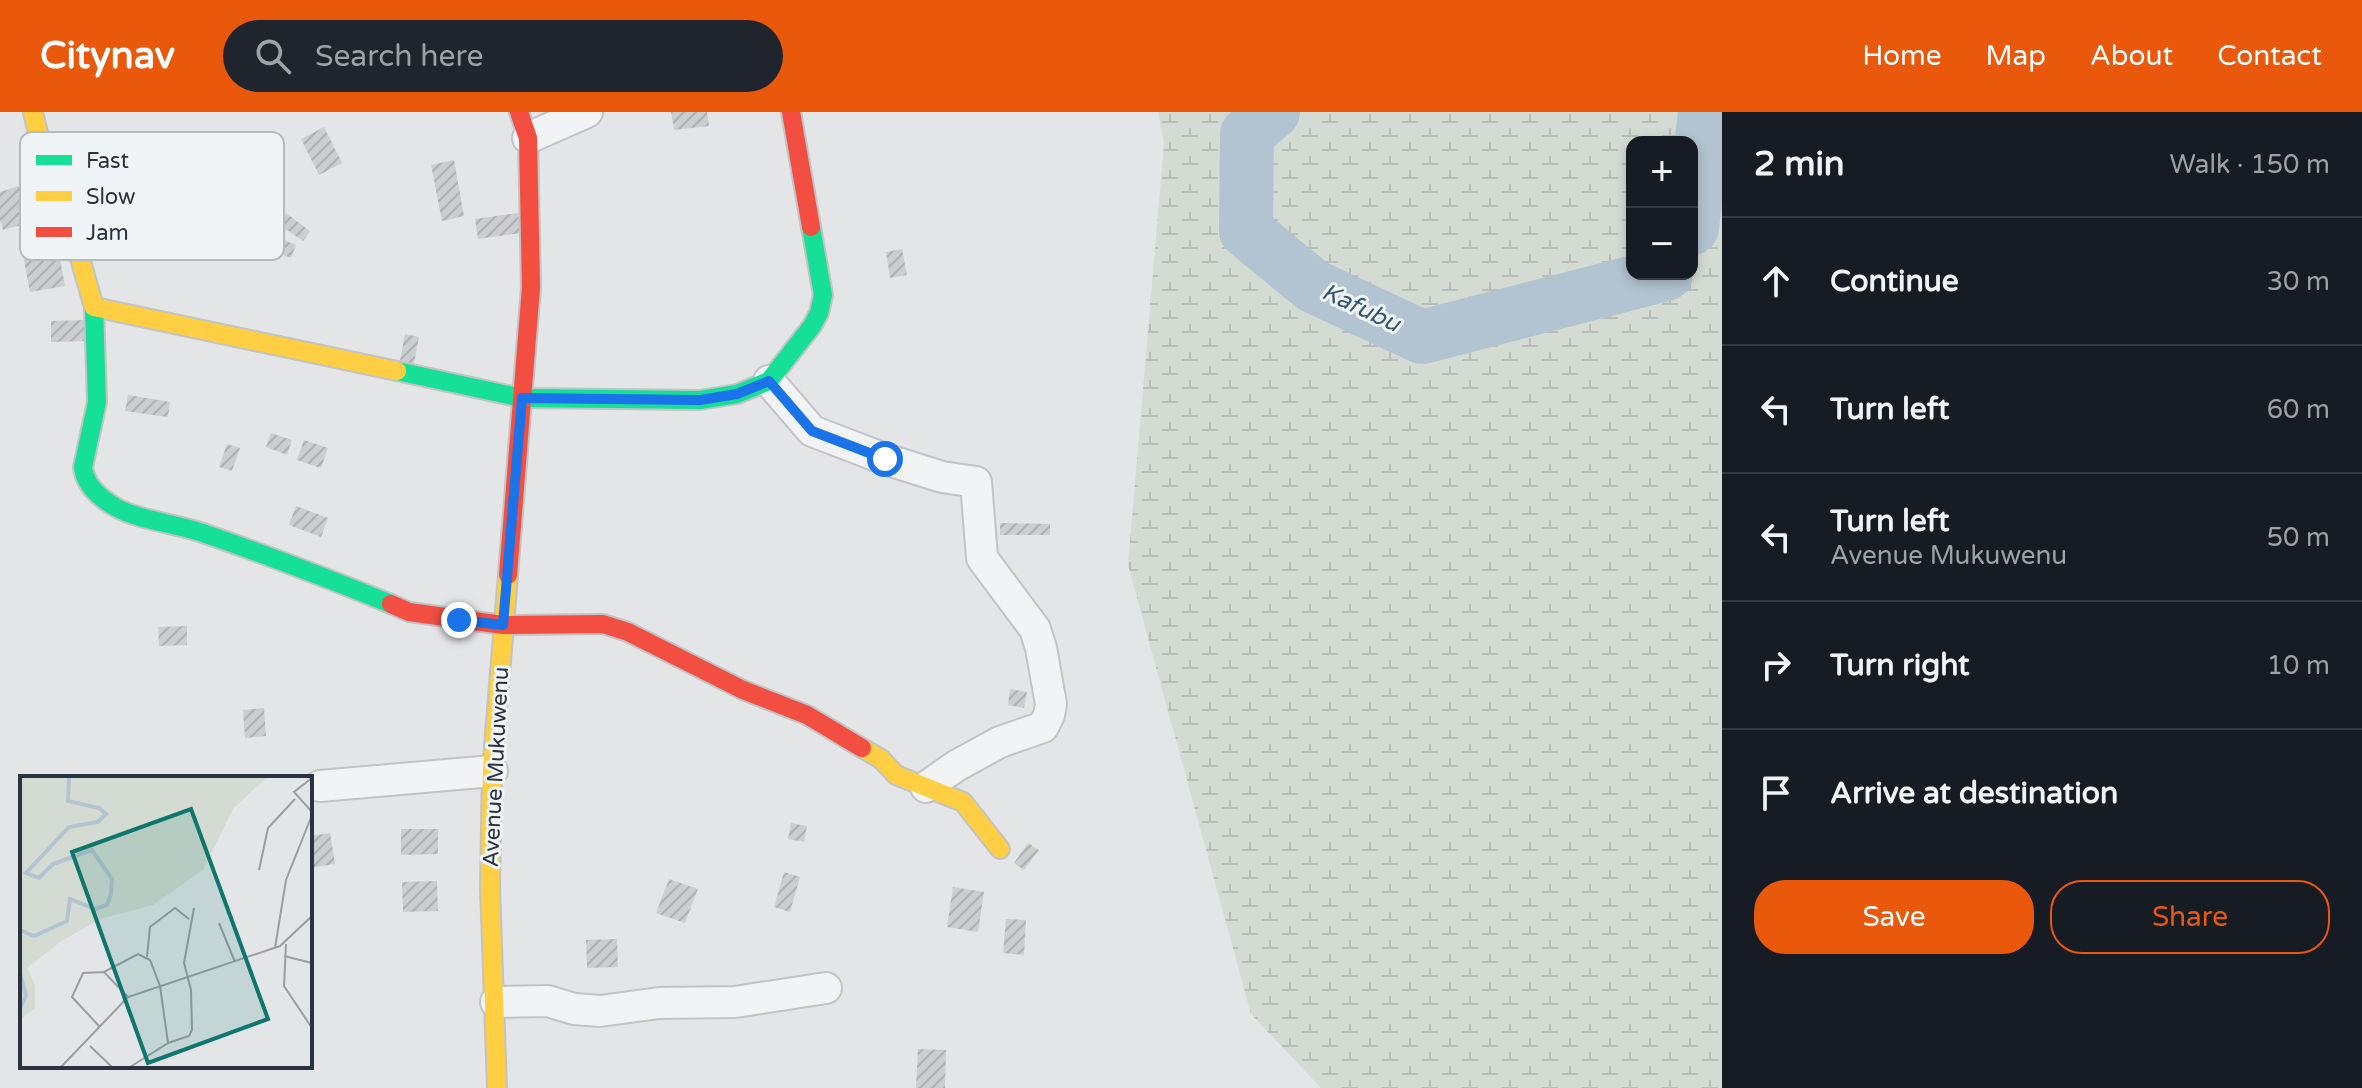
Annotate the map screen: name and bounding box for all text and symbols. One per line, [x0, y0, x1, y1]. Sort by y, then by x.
search box [223, 20, 783, 92]
text: Citynav [40, 33, 175, 79]
icon: search [251, 34, 295, 78]
text: Search here [315, 38, 484, 75]
text: Home [1862, 39, 1942, 73]
text: Map [1986, 39, 2046, 73]
text: About [2090, 39, 2173, 73]
text: Contact [2217, 39, 2322, 73]
legend [20, 132, 284, 260]
map controls [1626, 136, 1698, 280]
button: + [1626, 136, 1698, 208]
text: 2 min [1754, 144, 1845, 185]
text: Fast [86, 148, 129, 174]
text: Walk · 150 m [2170, 149, 2330, 180]
text: Slow [86, 184, 136, 210]
button: − [1626, 208, 1698, 280]
text: Jam [86, 220, 129, 246]
icon: ahead [1754, 259, 1798, 303]
text: Continue [1830, 263, 1959, 300]
text: 30 m [2267, 266, 2330, 297]
water label: Kafubu [1317, 277, 1406, 339]
icon: left [1754, 387, 1798, 431]
text: Turn left [1830, 391, 1949, 428]
text: 60 m [2267, 394, 2330, 425]
route start [867, 441, 903, 477]
text: Turn left [1830, 503, 1949, 540]
icon: left [1754, 515, 1798, 559]
text: 50 m [2267, 522, 2330, 553]
text: Avenue Mukuwenu [1830, 540, 2067, 571]
route end [441, 602, 477, 638]
icon: right [1754, 643, 1798, 687]
text: Turn right [1830, 647, 1970, 684]
text: 10 m [2267, 650, 2330, 681]
street label: Avenue Mukuwenu [478, 666, 514, 868]
icon: arrive [1754, 771, 1798, 815]
text: Arrive at destination [1830, 775, 2118, 812]
inset map [20, 776, 312, 1068]
button: Save [1754, 880, 2034, 954]
button: Share [2050, 880, 2330, 954]

